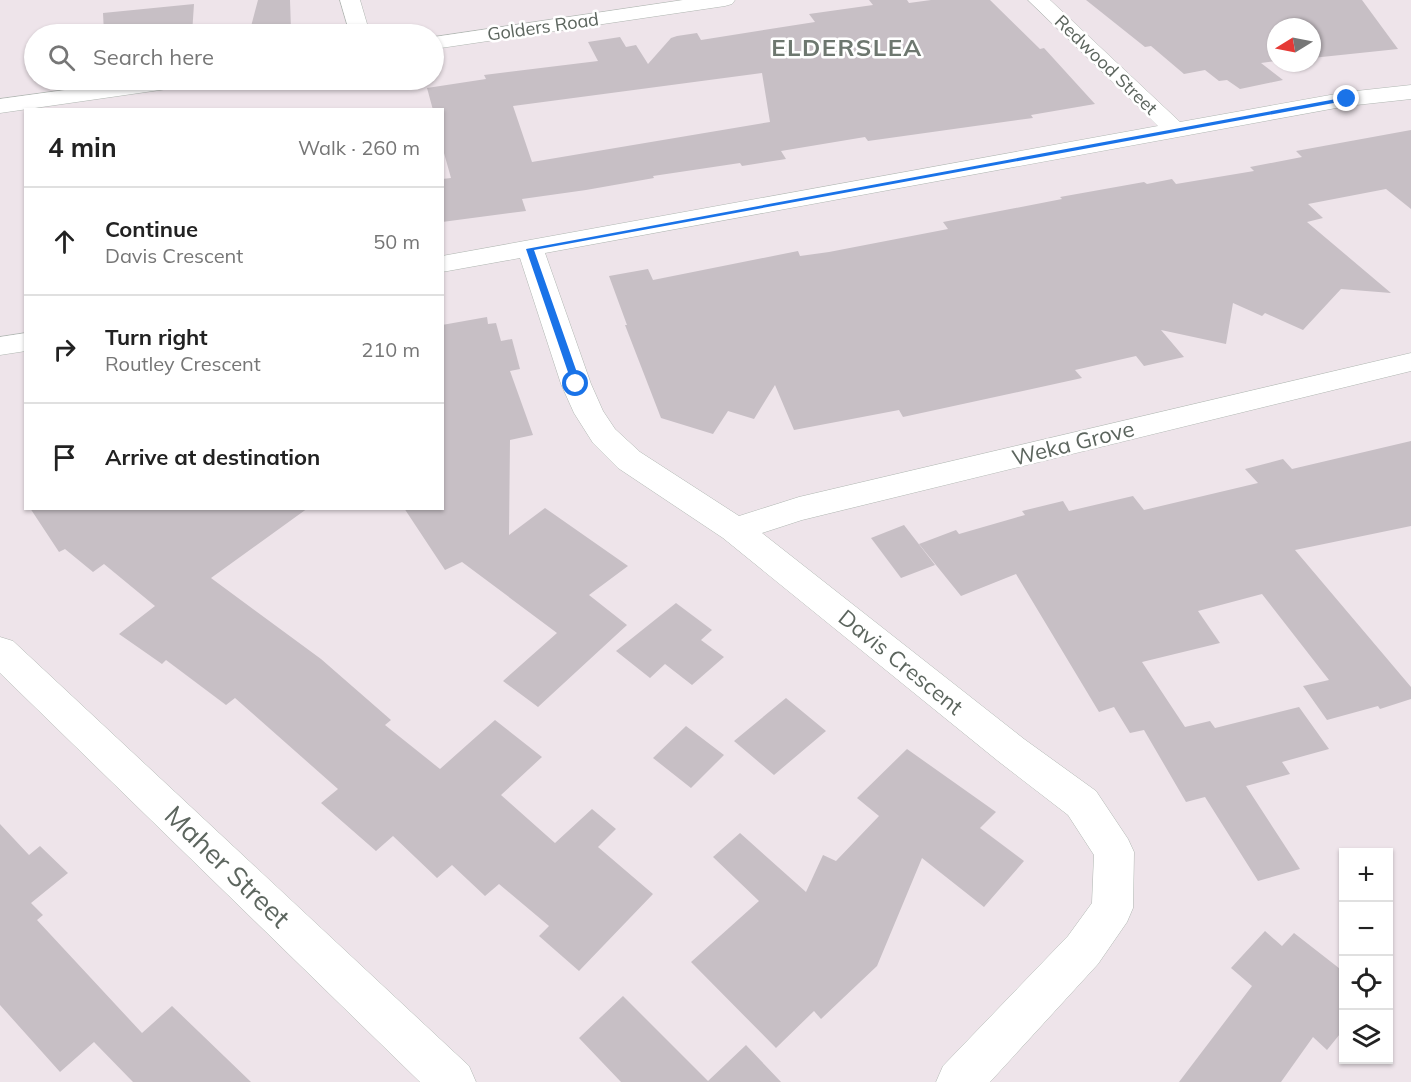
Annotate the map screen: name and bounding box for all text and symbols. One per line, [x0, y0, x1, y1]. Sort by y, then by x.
street label: Golders Road [486, 7, 600, 46]
street label: Redwood Street [1050, 10, 1163, 120]
north arrow [1267, 18, 1321, 72]
search box [24, 24, 444, 90]
district label: ELDERSLEA [771, 32, 923, 62]
icon: search [45, 41, 78, 74]
text: Search here [93, 43, 214, 71]
route end [1333, 85, 1359, 111]
text: 4 min [48, 131, 117, 164]
text: Walk · 260 m [298, 135, 420, 160]
text: Continue [105, 215, 198, 243]
icon: ahead [48, 225, 81, 258]
text: 50 m [373, 229, 420, 254]
text: Davis Crescent [105, 243, 243, 268]
text: Turn right [105, 323, 208, 351]
icon: right [48, 333, 81, 366]
text: 210 m [361, 337, 420, 362]
text: Routley Crescent [105, 351, 261, 376]
route start [562, 370, 588, 396]
street label: Weka Grove [1009, 414, 1137, 472]
icon: arrive [48, 441, 81, 474]
text: Arrive at destination [105, 443, 320, 471]
street label: Davis Crescent [833, 603, 969, 721]
street label: Maher Street [158, 798, 298, 935]
map controls [1339, 848, 1393, 1064]
button: + [1339, 848, 1393, 902]
button: − [1339, 902, 1393, 956]
button: locate [1339, 956, 1393, 1010]
button: layers [1339, 1010, 1393, 1064]

